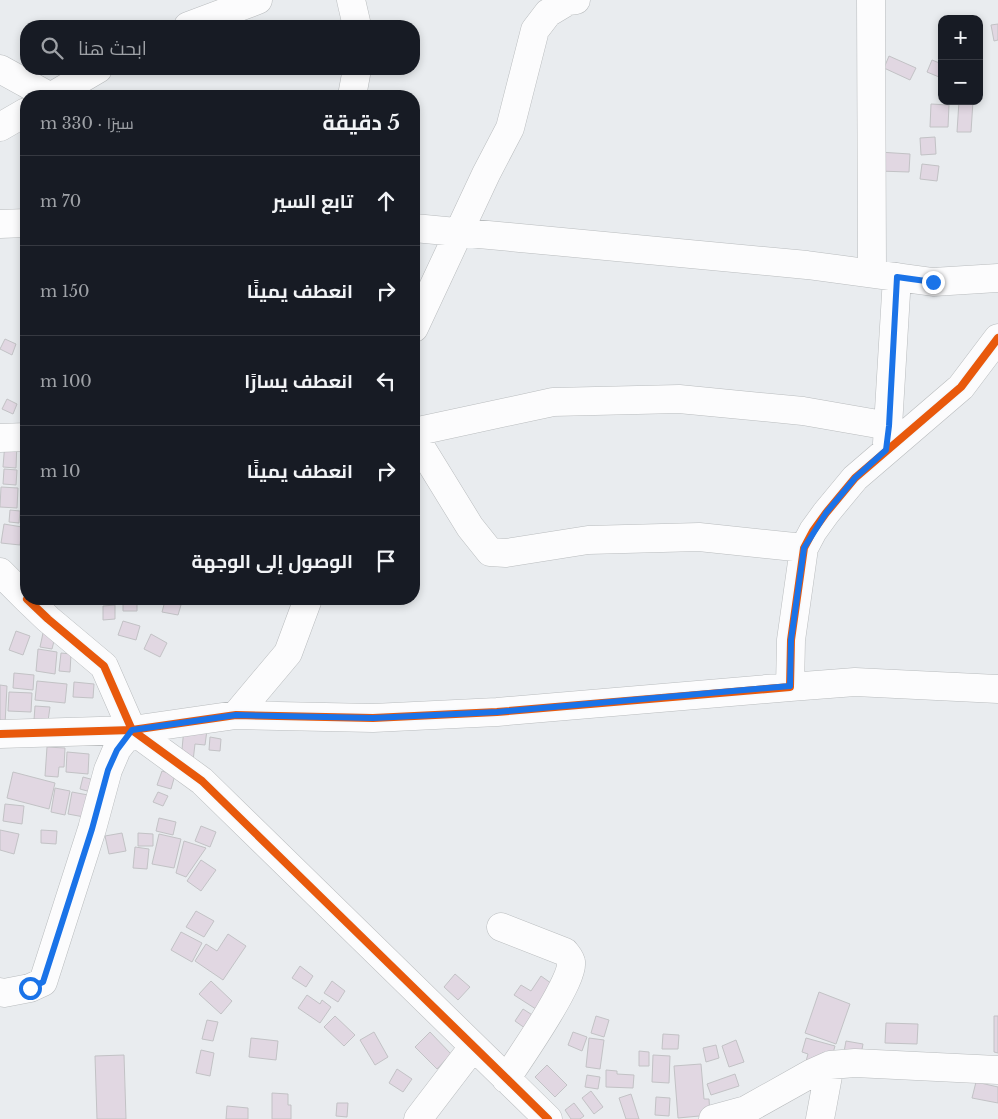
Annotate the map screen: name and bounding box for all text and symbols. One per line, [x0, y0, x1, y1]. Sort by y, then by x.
map controls [938, 15, 983, 105]
button: + [938, 15, 983, 60]
search box [20, 20, 420, 75]
icon: search [38, 34, 66, 62]
text: ابحث هنا [78, 37, 147, 60]
button: − [938, 60, 983, 105]
text: 5 دقيقة [323, 110, 400, 136]
text: سيرًا · 330 m [40, 113, 134, 133]
icon: ahead [372, 187, 400, 215]
text: تابع السير [272, 190, 353, 213]
text: 70 m [40, 191, 81, 211]
route end [922, 271, 945, 294]
icon: right [372, 277, 400, 305]
text: انعطف يمينًا [247, 280, 353, 303]
text: 150 m [40, 281, 89, 301]
icon: left [372, 367, 400, 395]
text: انعطف يسارًا [244, 370, 353, 393]
text: 100 m [40, 371, 92, 391]
icon: right [372, 457, 400, 485]
text: انعطف يمينًا [247, 460, 353, 483]
text: 10 m [40, 461, 80, 481]
icon: arrive [372, 547, 400, 575]
text: الوصول إلى الوجهة [192, 550, 353, 573]
route start [19, 977, 42, 1000]

